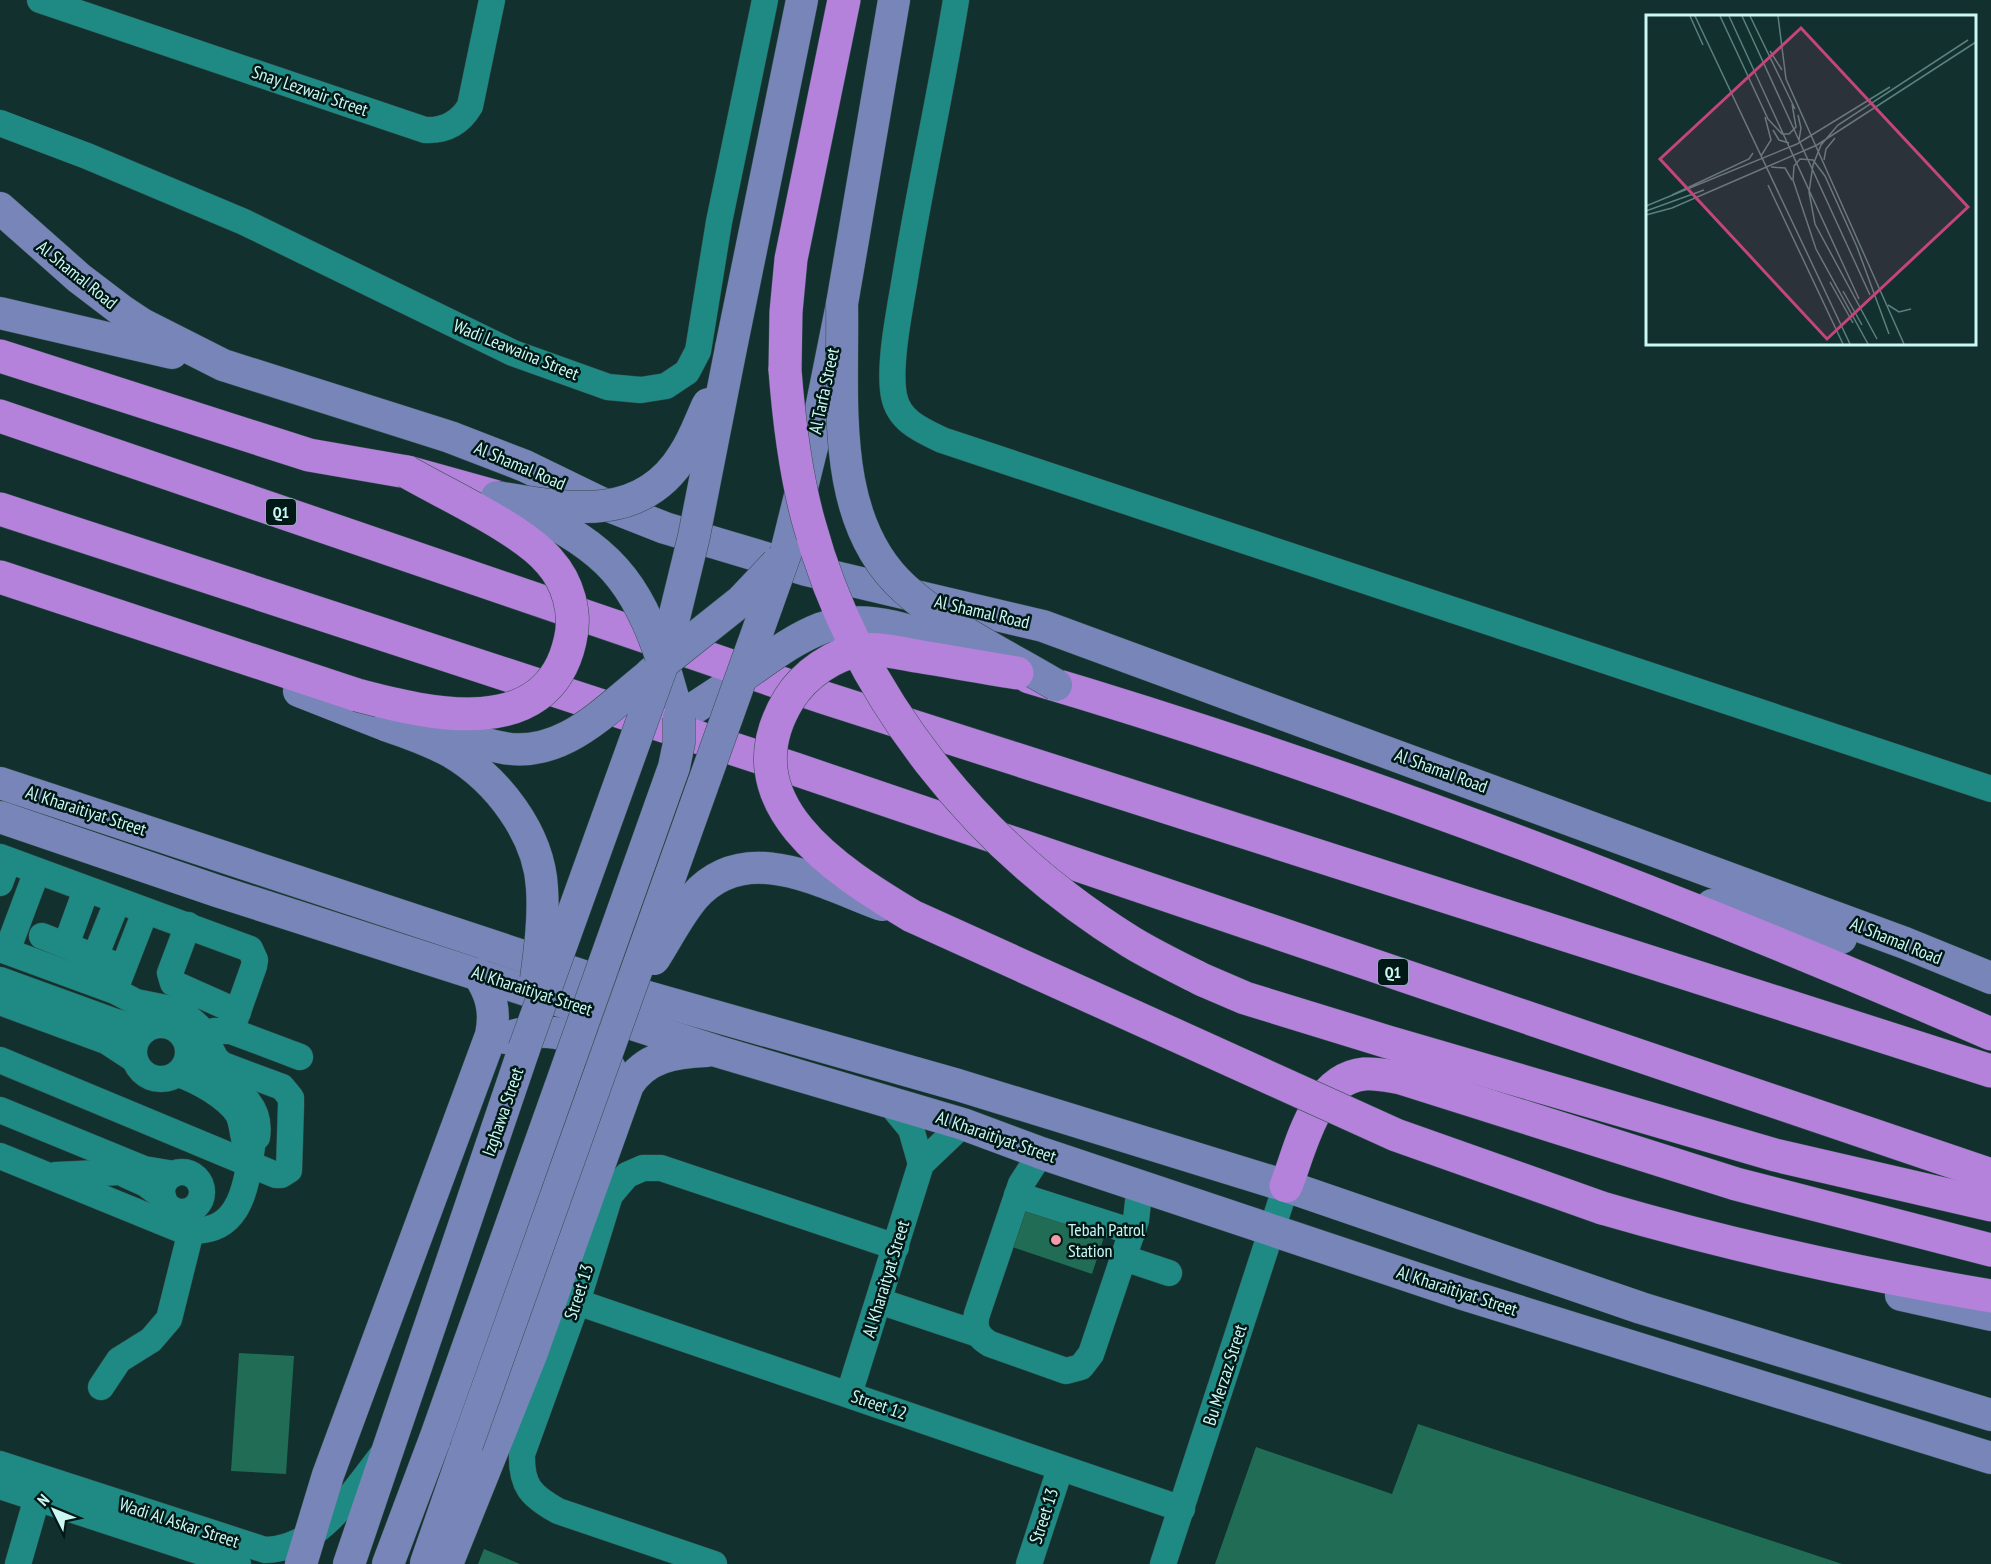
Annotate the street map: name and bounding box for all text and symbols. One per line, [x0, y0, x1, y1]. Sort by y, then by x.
inset map [1646, 15, 1976, 345]
street label: Snay Lezwair Street [249, 60, 371, 121]
street label: Al Shamal Road [32, 235, 122, 314]
street label: Wadi Leawaina Street [450, 314, 582, 385]
street label: Al Tarfa Street [803, 346, 844, 436]
street label: Al Shamal Road [471, 436, 569, 495]
road number: Q1 [266, 499, 296, 525]
street label: Al Shamal Road [932, 589, 1032, 634]
street label: Al Shamal Road [1392, 743, 1491, 798]
street label: Al Kharaitiyat Street [23, 780, 149, 841]
street label: Al Shamal Road [1847, 912, 1945, 969]
road number: Q1 [1378, 959, 1408, 985]
street label: Al Kharaitiyat Street [469, 960, 595, 1021]
street label: Izghawa Street [477, 1064, 528, 1159]
street label: Al Kharaitiyat Street [933, 1105, 1059, 1168]
street label: Al Kharaityat Street [857, 1217, 914, 1340]
place label: Tebah Patrol Station [1068, 1218, 1146, 1262]
marker: Tebah Patrol Station [1049, 1233, 1063, 1247]
street label: Al Kharaitiyat Street [1394, 1260, 1520, 1321]
street label: Street 13 [559, 1261, 598, 1323]
street label: Bu Merzaz Street [1197, 1321, 1252, 1428]
street label: Street 12 [848, 1384, 910, 1425]
north arrow [24, 1480, 84, 1540]
street label: Street 13 [1024, 1485, 1063, 1547]
text: N [33, 1490, 53, 1510]
street label: Wadi Al Askar Street [116, 1492, 242, 1553]

